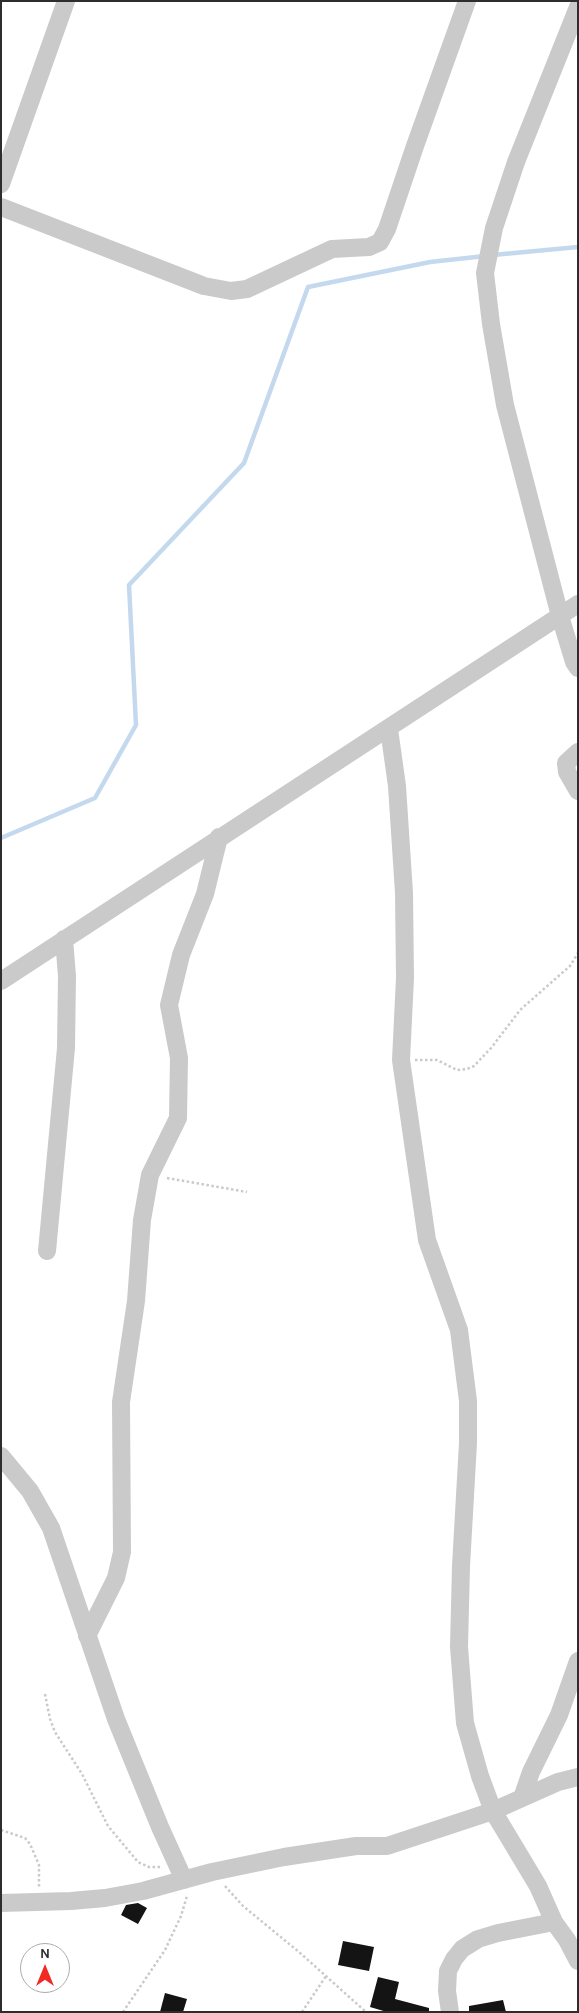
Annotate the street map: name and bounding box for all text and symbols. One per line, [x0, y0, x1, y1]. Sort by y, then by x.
north arrow [20, 1943, 70, 1993]
text: N [40, 1945, 50, 1962]

